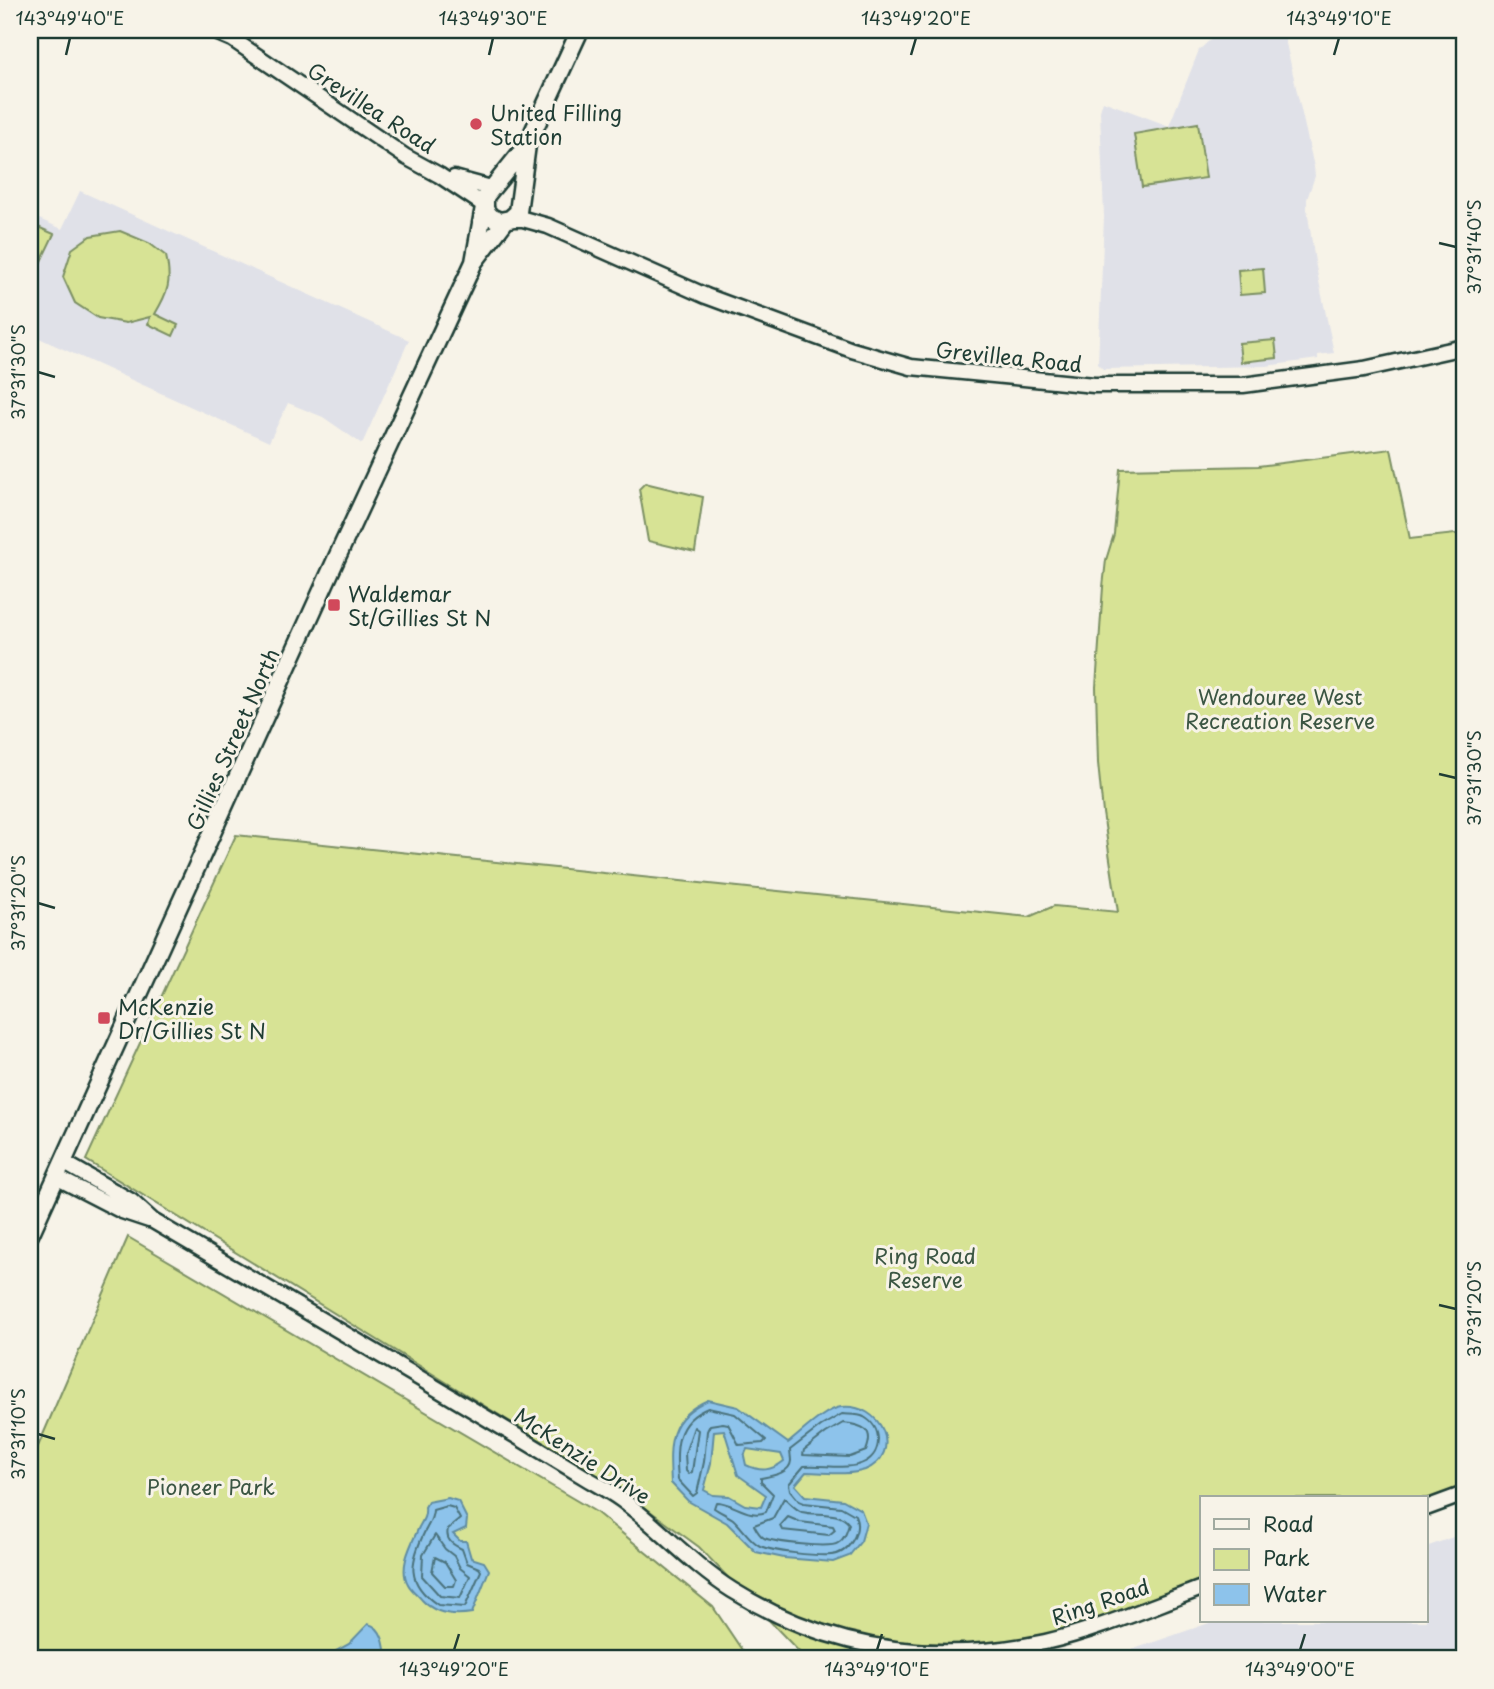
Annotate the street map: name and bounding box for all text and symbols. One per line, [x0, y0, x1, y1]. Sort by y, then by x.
text: 143°49'40"E [16, 4, 124, 31]
text: 143°49'30"E [438, 4, 548, 31]
text: 143°49'20"E [861, 4, 971, 31]
text: 143°49'10"E [1286, 4, 1392, 31]
street label: Grevillea Road [302, 54, 442, 160]
place label: United Filling Station [490, 96, 622, 152]
marker: United Filling Station [468, 116, 484, 132]
text: 37°31'40"S [1460, 199, 1487, 295]
text: 37°31'30"S [4, 324, 31, 420]
street label: Grevillea Road [934, 332, 1084, 380]
place label: Waldemar St/Gillies St N [348, 577, 491, 633]
marker: Waldemar St/Gillies St N [326, 597, 342, 613]
street label: Gillies Street North [177, 643, 287, 835]
park label: Wendouree West Recreation Reserve [1185, 680, 1375, 736]
text: 37°31'30"S [1460, 730, 1487, 826]
text: 37°31'20"S [4, 855, 31, 951]
place label: McKenzie Dr/Gillies St N [118, 990, 266, 1046]
marker: McKenzie Dr/Gillies St N [96, 1010, 112, 1026]
park label: Ring Road Reserve [874, 1239, 976, 1295]
text: 37°31'20"S [1460, 1261, 1487, 1357]
text: 37°31'10"S [4, 1388, 31, 1480]
street label: McKenzie Drive [508, 1399, 658, 1511]
park label: Pioneer Park [147, 1470, 275, 1502]
legend [1200, 1496, 1428, 1622]
text: Road [1263, 1507, 1314, 1539]
text: Park [1263, 1541, 1310, 1573]
street label: Ring Road [1047, 1569, 1153, 1633]
text: Water [1263, 1577, 1327, 1609]
text: 143°49'20"E [399, 1655, 509, 1682]
text: 143°49'10"E [824, 1655, 930, 1682]
text: 143°49'00"E [1245, 1655, 1355, 1682]

